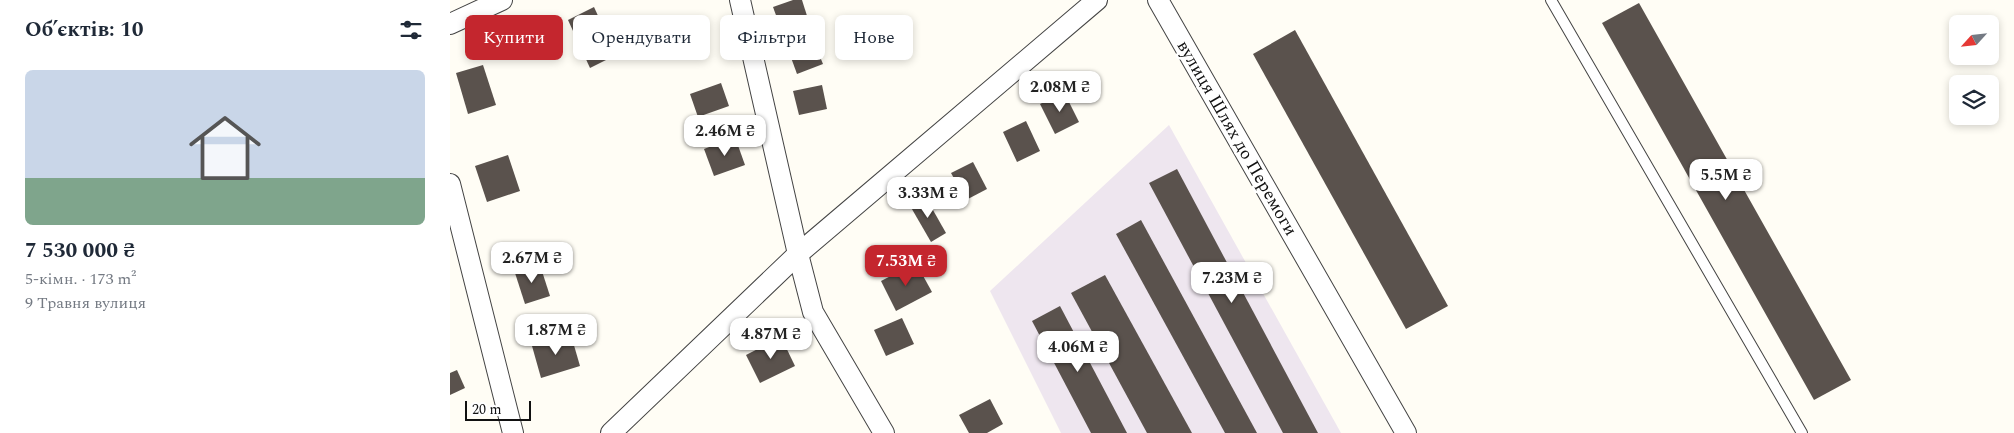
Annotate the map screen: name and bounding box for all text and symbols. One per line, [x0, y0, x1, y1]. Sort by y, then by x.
text: Об’єктів: 10 [25, 14, 144, 46]
chip: Купити [465, 15, 563, 60]
chip: Орендувати [573, 15, 710, 60]
chip: Фільтри [720, 15, 825, 60]
chip: Нове [835, 15, 913, 60]
north arrow [1949, 15, 1999, 65]
map controls [1949, 15, 1999, 125]
icon: filters [397, 16, 425, 44]
street label: вулиця Шлях до Перемоги [1170, 35, 1304, 241]
pin: 2.08M ₴ [1014, 70, 1106, 113]
text: 2.08M ₴ [1030, 75, 1090, 99]
button: layers [1949, 75, 1999, 125]
icon: home [180, 103, 270, 193]
pin: 2.46M ₴ [679, 114, 771, 157]
text: 2.46M ₴ [695, 119, 755, 143]
pin: 5.5M ₴ [1685, 158, 1767, 201]
text: 5.5M ₴ [1700, 163, 1752, 187]
pin: 3.33M ₴ [882, 176, 974, 219]
text: 3.33M ₴ [898, 181, 958, 205]
text: 7 530 000 ₴ [25, 235, 135, 267]
pin: 2.67M ₴ [486, 242, 578, 284]
pin: 7.53M ₴ [860, 244, 952, 287]
text: 2.67M ₴ [502, 246, 562, 270]
text: 7.53M ₴ [876, 249, 936, 273]
pin: 7.23M ₴ [1186, 262, 1278, 304]
text: 7.23M ₴ [1202, 266, 1262, 290]
text: 5-кімн. · 173 m² [25, 267, 136, 291]
text: 9 Травня вулиця [25, 291, 146, 315]
pin: 1.87M ₴ [510, 314, 602, 356]
text: 1.87M ₴ [526, 318, 586, 342]
pin: 4.87M ₴ [725, 318, 817, 360]
text: 4.87M ₴ [741, 322, 801, 346]
pin: 4.06M ₴ [1032, 330, 1124, 373]
text: 4.06M ₴ [1048, 335, 1108, 359]
scale bar [465, 398, 531, 421]
text: 20 m [472, 399, 502, 420]

